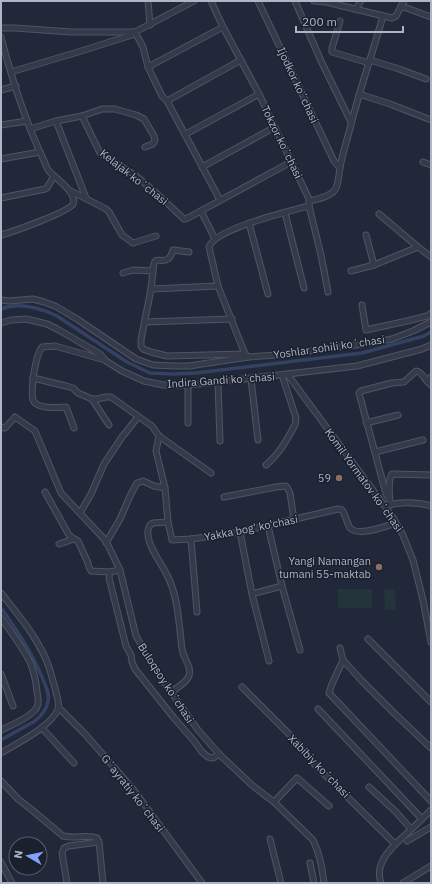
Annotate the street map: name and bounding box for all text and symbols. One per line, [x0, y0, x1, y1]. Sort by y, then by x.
scale bar [296, 8, 403, 34]
text: 200 m [302, 14, 337, 29]
street label: Ijodkor koʻchasi [274, 45, 322, 125]
street label: Tokzor koʻchasi [258, 103, 306, 181]
street label: Kelajak koʻchasi [97, 146, 171, 208]
street label: Yoshlar sohili koʻchasi [272, 332, 386, 362]
street label: Indira Gandi koʻchasi [167, 369, 275, 391]
street label: Komil Yormatov koʻchasi [322, 426, 406, 534]
place label: 59 [318, 471, 331, 485]
marker: 59 [334, 473, 344, 483]
street label: Yakka bog' ko'chasi [203, 512, 299, 544]
place label: Yangi Namangan tumani 55-maktab [279, 554, 371, 581]
marker: Yangi Namangan tumani 55-maktab [374, 562, 384, 572]
street label: Buloqsoy koʻchasi [135, 640, 197, 726]
street label: Xabibiy koʻchasi [285, 731, 353, 801]
street label: Gʻayratiy koʻchasi [98, 752, 168, 834]
north arrow [8, 836, 48, 876]
text: N [11, 849, 26, 859]

